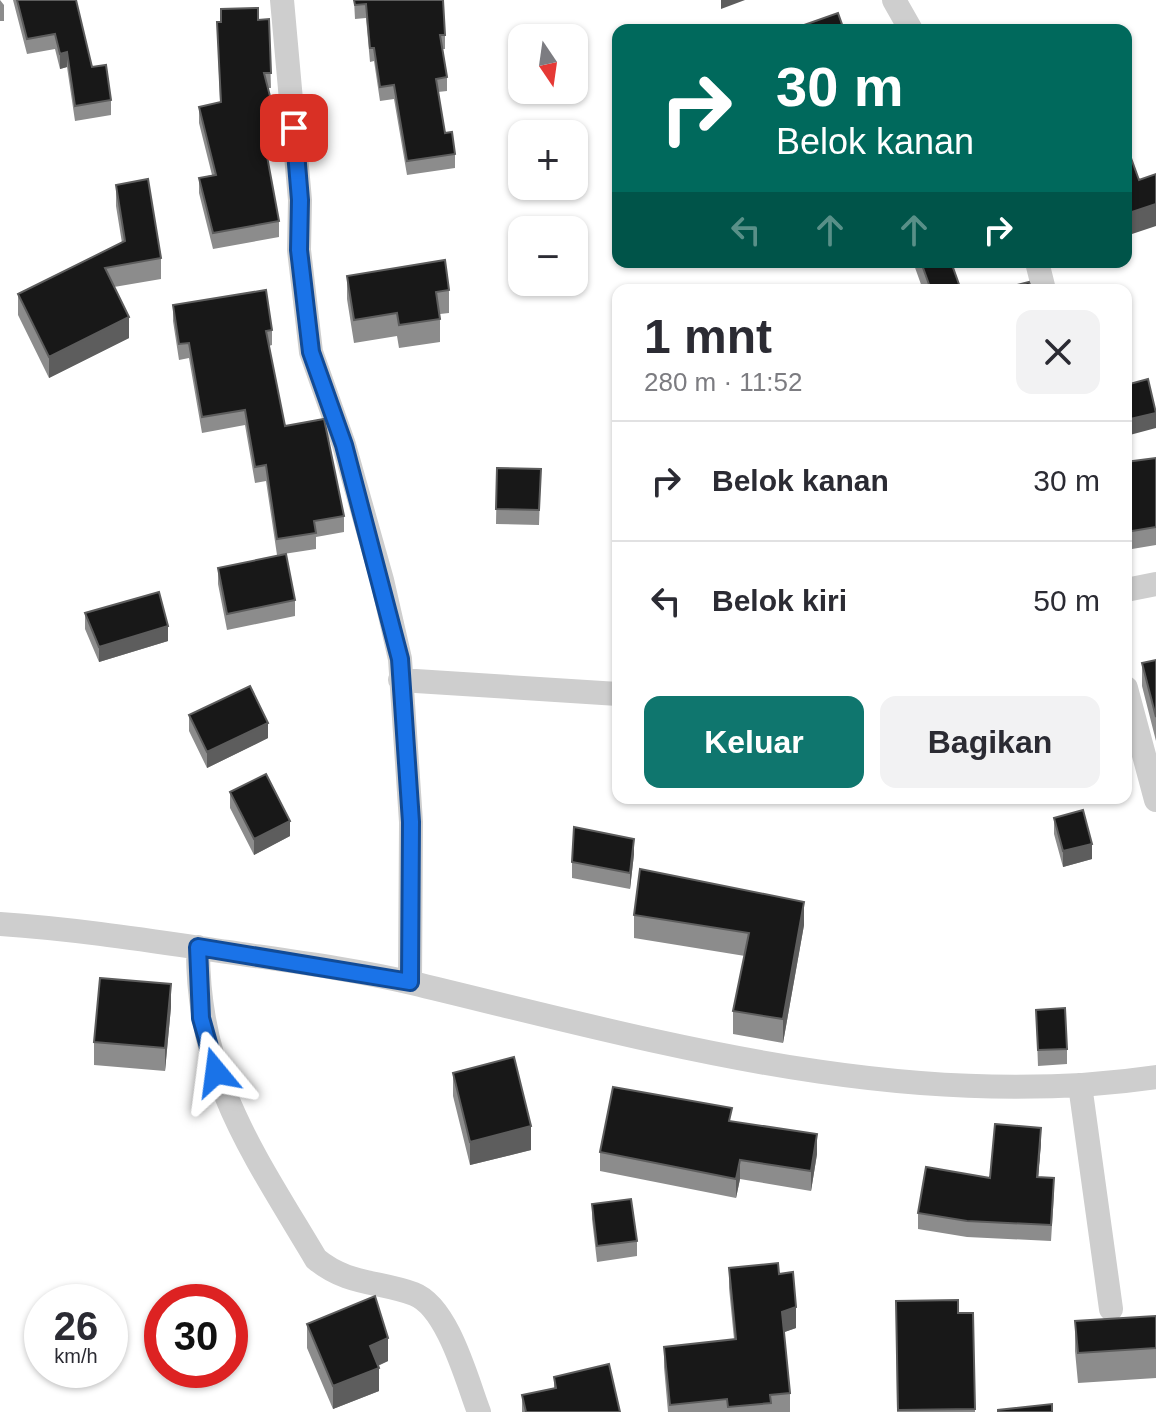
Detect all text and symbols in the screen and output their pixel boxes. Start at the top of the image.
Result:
north arrow [508,24,588,104]
map controls [508,24,588,296]
text: 30 m [776,55,904,118]
icon: right [644,56,748,160]
pin [260,94,328,162]
icon: arrive [272,106,316,150]
button: + [508,120,588,200]
text: Belok kanan [776,121,974,162]
icon: left [724,208,768,252]
icon: ahead [808,208,852,252]
icon: ahead [892,208,936,252]
icon: right [976,208,1020,252]
button: − [508,216,588,296]
text: 1 mnt [644,310,772,363]
button: close [1016,310,1100,394]
text: 280 m · 11:52 [644,367,803,397]
icon: right [644,459,688,503]
text: Belok kanan [712,464,889,497]
text: 30 m [1033,464,1100,497]
icon: left [644,579,688,623]
text: Belok kiri [712,584,847,617]
text: 50 m [1033,584,1100,617]
button: Keluar [644,696,864,788]
button: Bagikan [880,696,1100,788]
position arrow [174,1030,258,1114]
speed limit sign: 30 [144,1284,248,1388]
text: 26 [54,1304,98,1348]
text: km/h [54,1345,98,1367]

